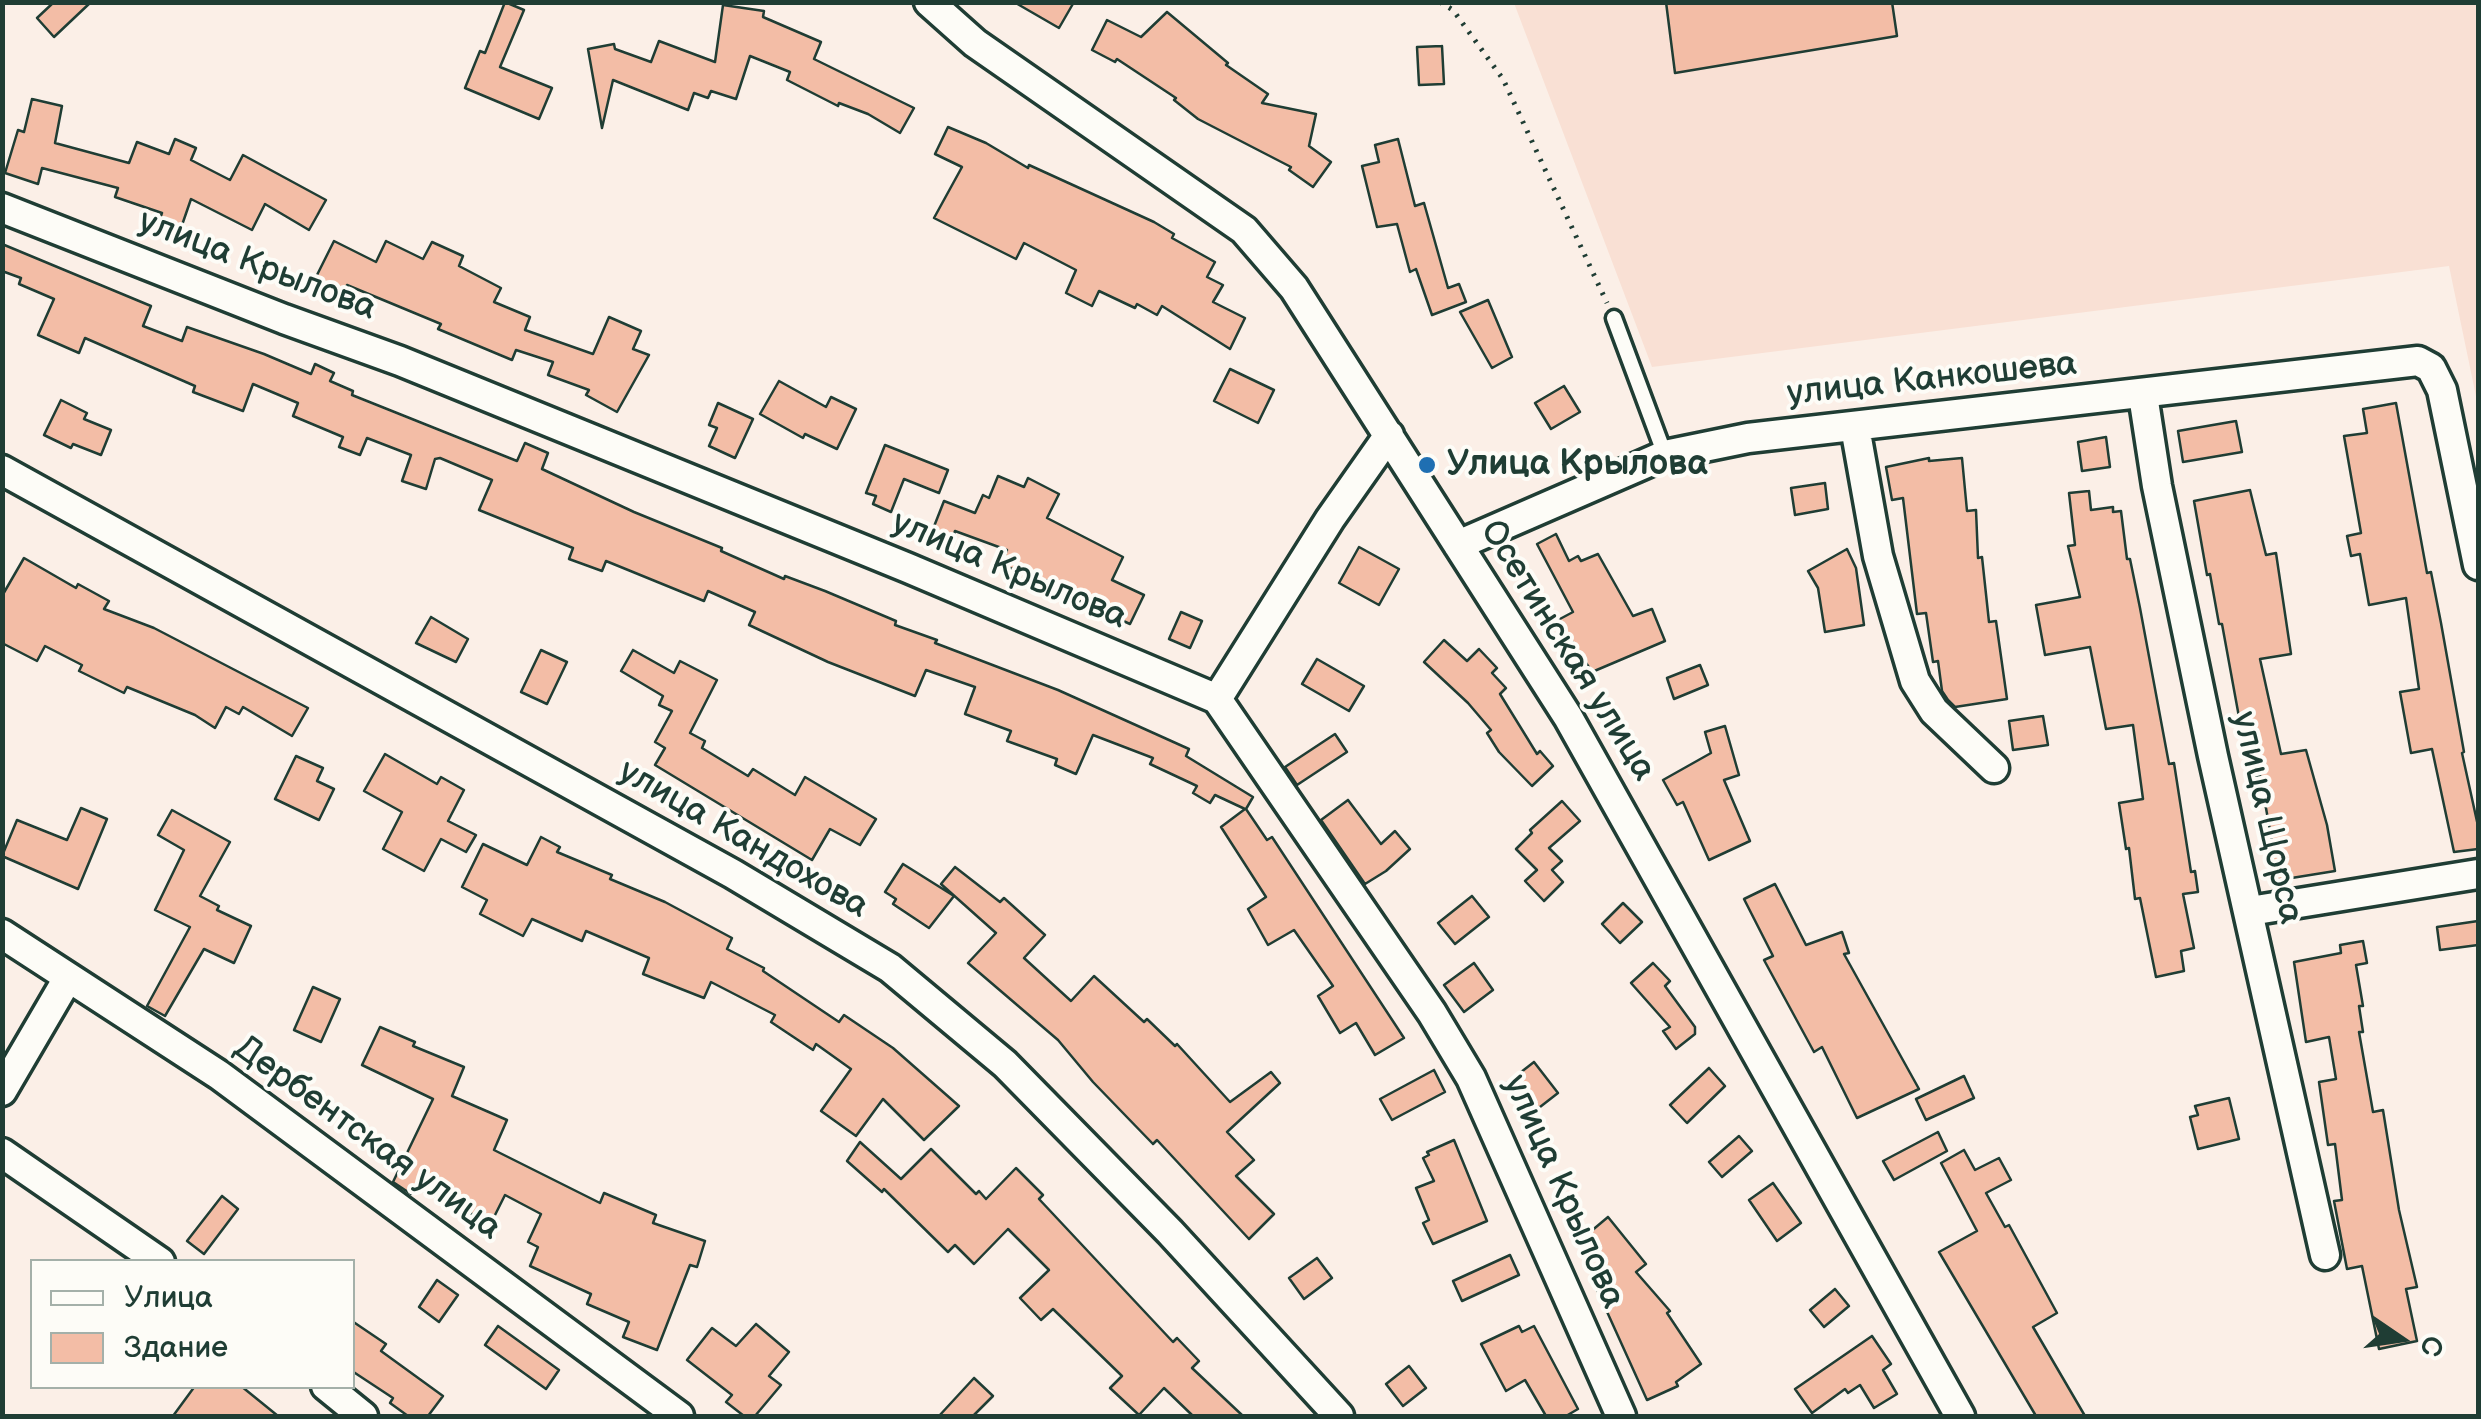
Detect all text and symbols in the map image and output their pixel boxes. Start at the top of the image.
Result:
street label: улица Крылова [132,201,382,331]
street label: улица Канкошева [1785,344,2079,416]
place label: Улица Крылова [1447,444,1707,486]
marker: Улица Крылова [1416,454,1438,476]
street label: улица Крылова [885,503,1133,639]
street label: Осетинская улица [1470,513,1664,789]
street label: улица Щорса [2221,708,2311,928]
street label: улица Кандохова [611,752,875,928]
street label: Дербентская улица [225,1028,509,1250]
street label: улица Крылова [1493,1069,1633,1315]
legend [30,1259,355,1389]
text: Улица [124,1280,213,1316]
north arrow [2351,1289,2451,1389]
text: Здание [124,1330,228,1366]
text: С [2412,1333,2449,1359]

